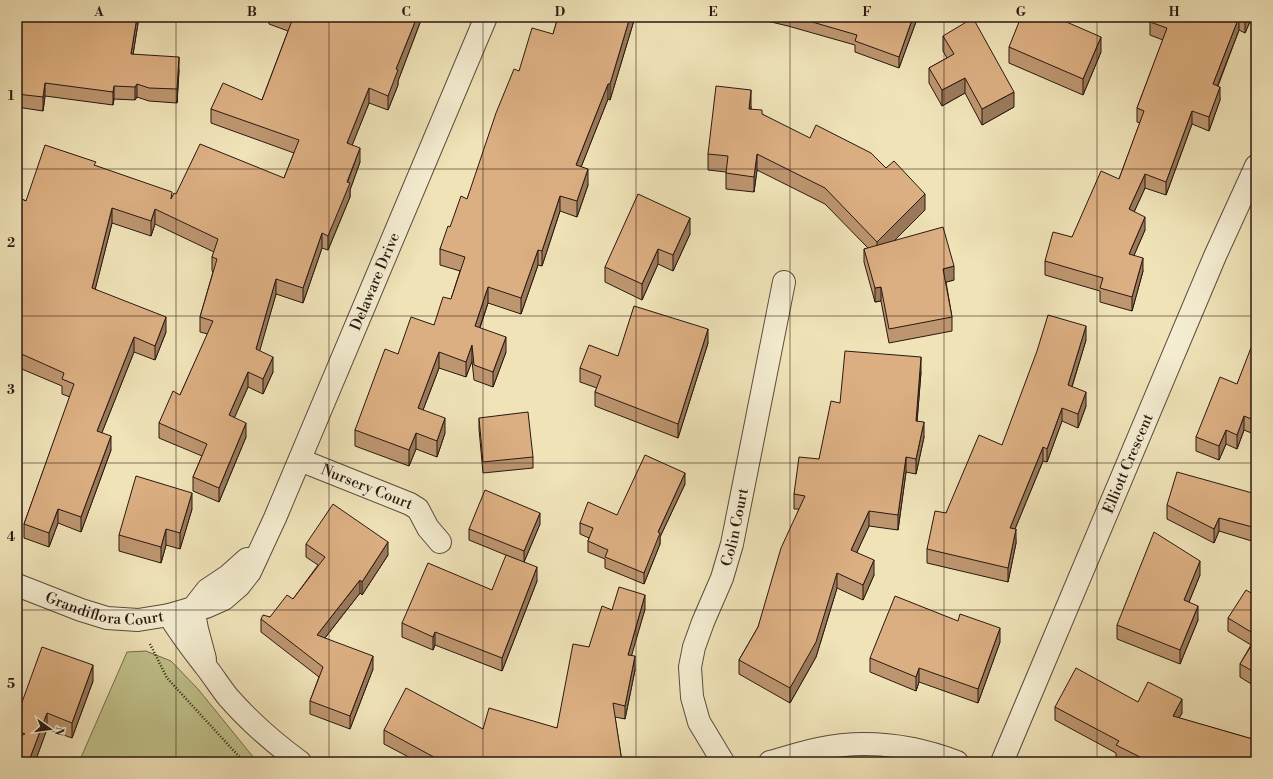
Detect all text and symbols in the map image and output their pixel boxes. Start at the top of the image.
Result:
text: A [93,4,104,20]
text: B [247,4,257,20]
text: C [401,4,411,20]
text: D [555,4,565,20]
text: E [708,4,718,20]
text: F [862,4,872,20]
text: G [1016,4,1027,20]
text: H [1169,4,1180,20]
text: 1 [8,88,15,104]
street label: Delaware Drive [346,230,404,333]
text: 2 [7,235,15,251]
text: 3 [7,382,15,398]
street label: Elliott Crescent [1099,410,1158,516]
street label: Nursery Court [318,460,416,514]
street label: Colin Court [717,486,753,569]
text: 4 [7,529,16,545]
street label: Grandiflora Court [42,588,166,630]
text: 5 [7,676,15,692]
north arrow [30,709,70,749]
text: N [51,725,67,737]

